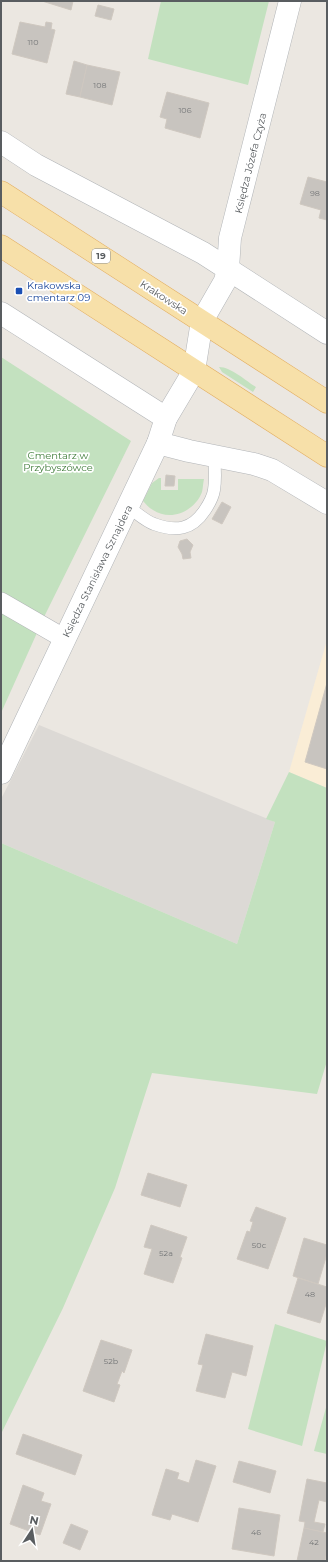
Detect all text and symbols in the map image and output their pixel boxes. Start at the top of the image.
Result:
house number: 110 [27,37,39,47]
house number: 108 [93,80,107,90]
house number: 106 [178,105,192,115]
street label: Księdza Józefa Czyża [232,111,269,215]
house number: 98 [310,188,320,198]
road number: 19 [92,249,110,263]
street label: Krakowska [138,277,190,318]
place label: Krakowska cmentarz 09 [27,279,90,304]
marker: Krakowska cmentarz 09 [14,286,24,296]
park label: Cmentarz w Przybyszówce [23,449,93,474]
street label: Księdza Stanisława Sznajdera [60,503,135,640]
house number: 50c [252,1240,267,1250]
house number: 52a [159,1248,173,1258]
house number: 48 [305,1289,315,1299]
house number: 52b [104,1356,119,1366]
north arrow [12,1510,52,1550]
text: N [28,1512,40,1528]
house number: 46 [251,1527,261,1537]
house number: 42 [309,1537,319,1547]

